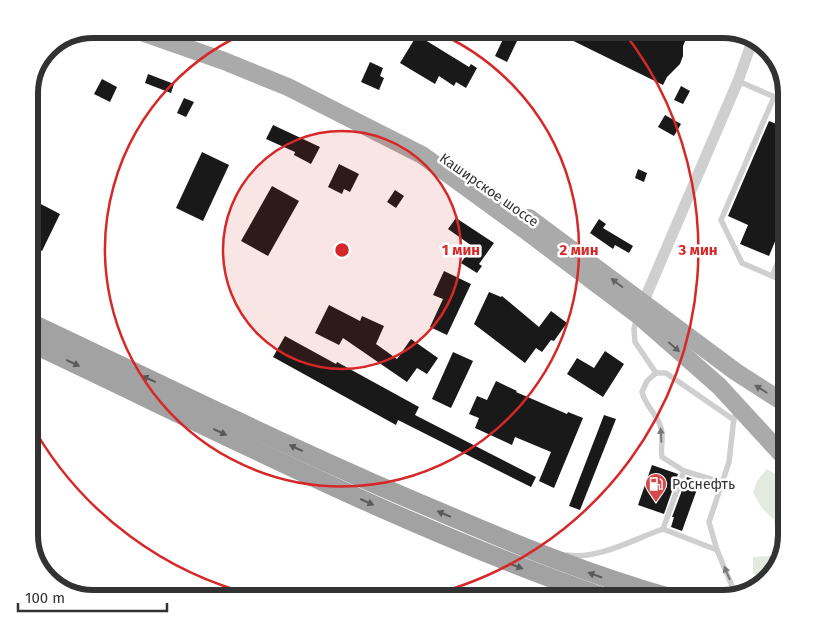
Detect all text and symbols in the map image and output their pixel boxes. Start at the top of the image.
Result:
street label: Каширское шоссе [436,150,542,230]
centre of rings [333,241,351,259]
text: 1 мин [442,241,480,259]
text: 2 мин [559,241,599,259]
text: 3 мин [677,241,718,259]
one-way arrow [610,278,624,288]
one-way arrow [668,341,680,353]
one-way arrow [66,359,80,367]
one-way arrow [142,374,156,382]
one-way arrow [754,384,767,393]
one-way arrow [657,427,665,443]
one-way arrow [213,429,227,437]
one-way arrow [289,444,303,452]
fuel station icon: Роснефть [644,472,668,503]
place label: Роснефть [672,476,735,493]
one-way arrow [360,498,374,506]
one-way arrow [437,510,451,518]
one-way arrow [509,562,523,570]
one-way arrow [722,566,730,581]
one-way arrow [587,571,602,579]
scale bar [18,580,166,612]
text: 100 m [25,589,65,607]

